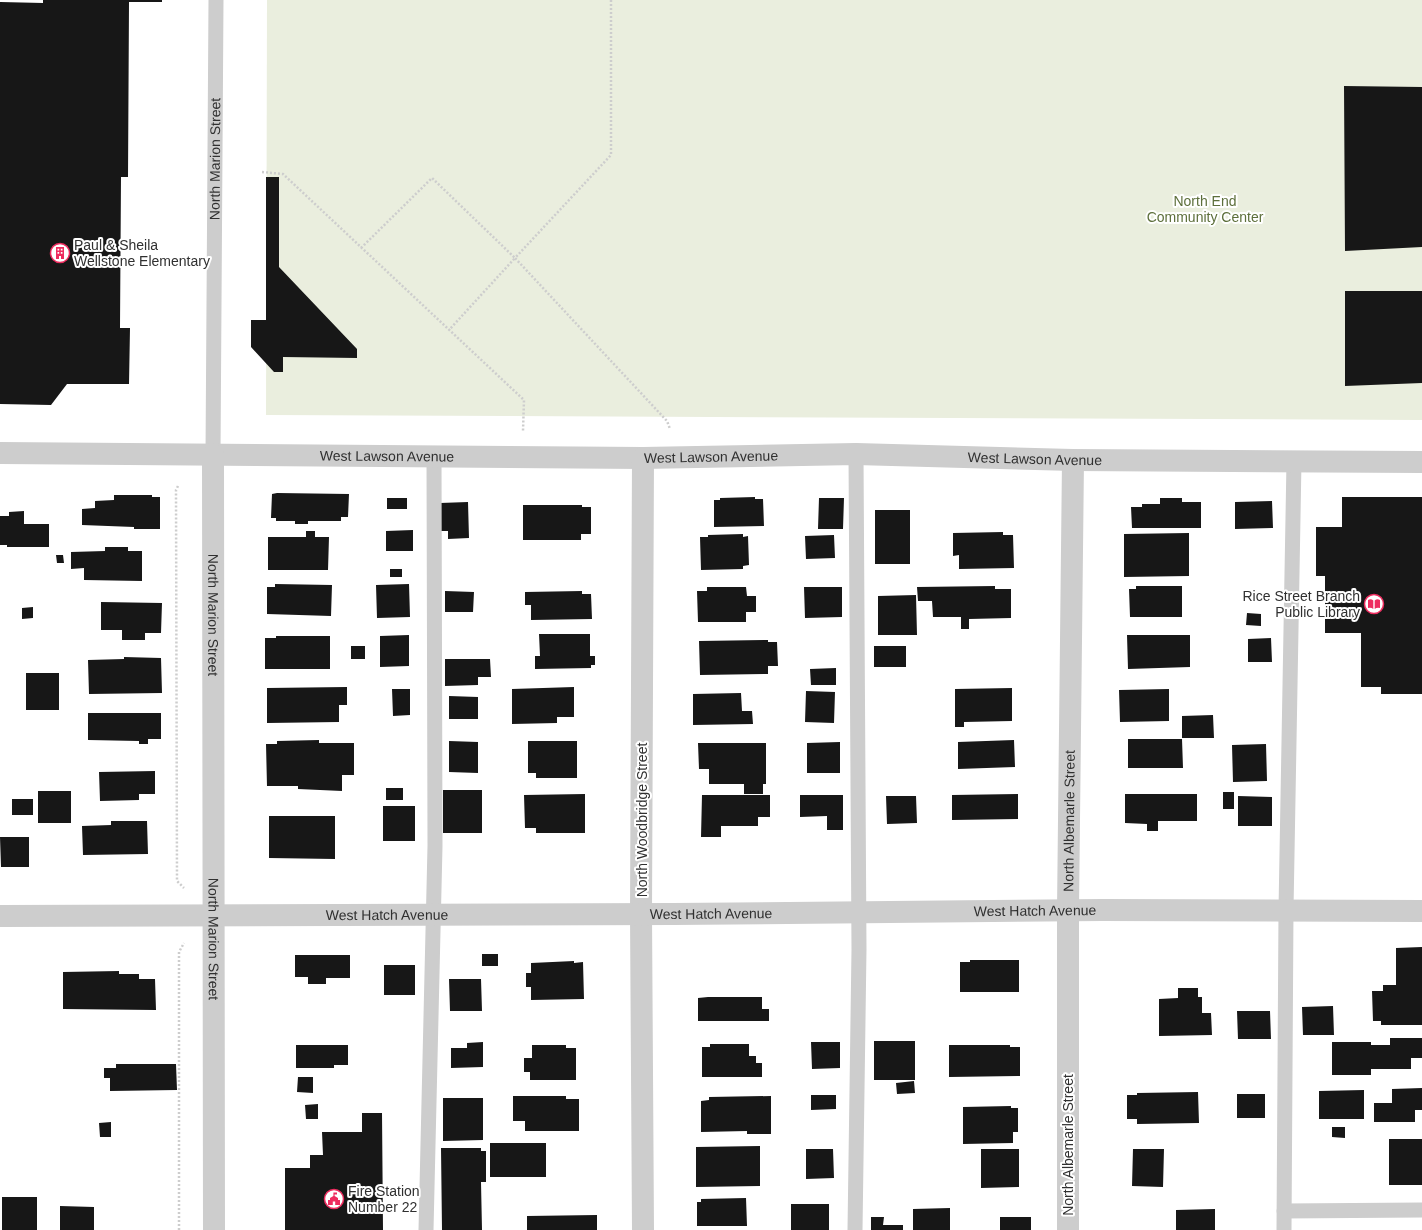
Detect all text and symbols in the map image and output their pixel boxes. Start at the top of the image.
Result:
street label: North Marion Street [207,98,223,220]
park label: North End Community Center [1147,193,1264,225]
place label: Paul & Sheila Wellstone Elementary [74,237,210,269]
building icon: Paul & Sheila Wellstone Elementary [49,242,71,264]
street label: West Lawson Avenue [320,447,454,465]
street label: West Lawson Avenue [644,447,778,466]
street label: West Lawson Avenue [968,449,1102,468]
street label: North Marion Street [205,554,221,676]
place label: Rice Street Branch Public Library [1243,588,1360,620]
library icon: Rice Street Branch Public Library [1363,593,1385,615]
street label: North Woodbridge Street [634,743,650,897]
street label: North Albemarle Street [1060,750,1078,892]
street label: North Marion Street [206,878,222,1000]
street label: West Hatch Avenue [974,902,1097,919]
street label: West Hatch Avenue [650,905,773,922]
street label: West Hatch Avenue [326,907,449,923]
street label: North Albemarle Street [1060,1074,1076,1216]
place label: Fire Station Number 22 [348,1183,420,1215]
public building icon: Fire Station Number 22 [323,1188,345,1210]

